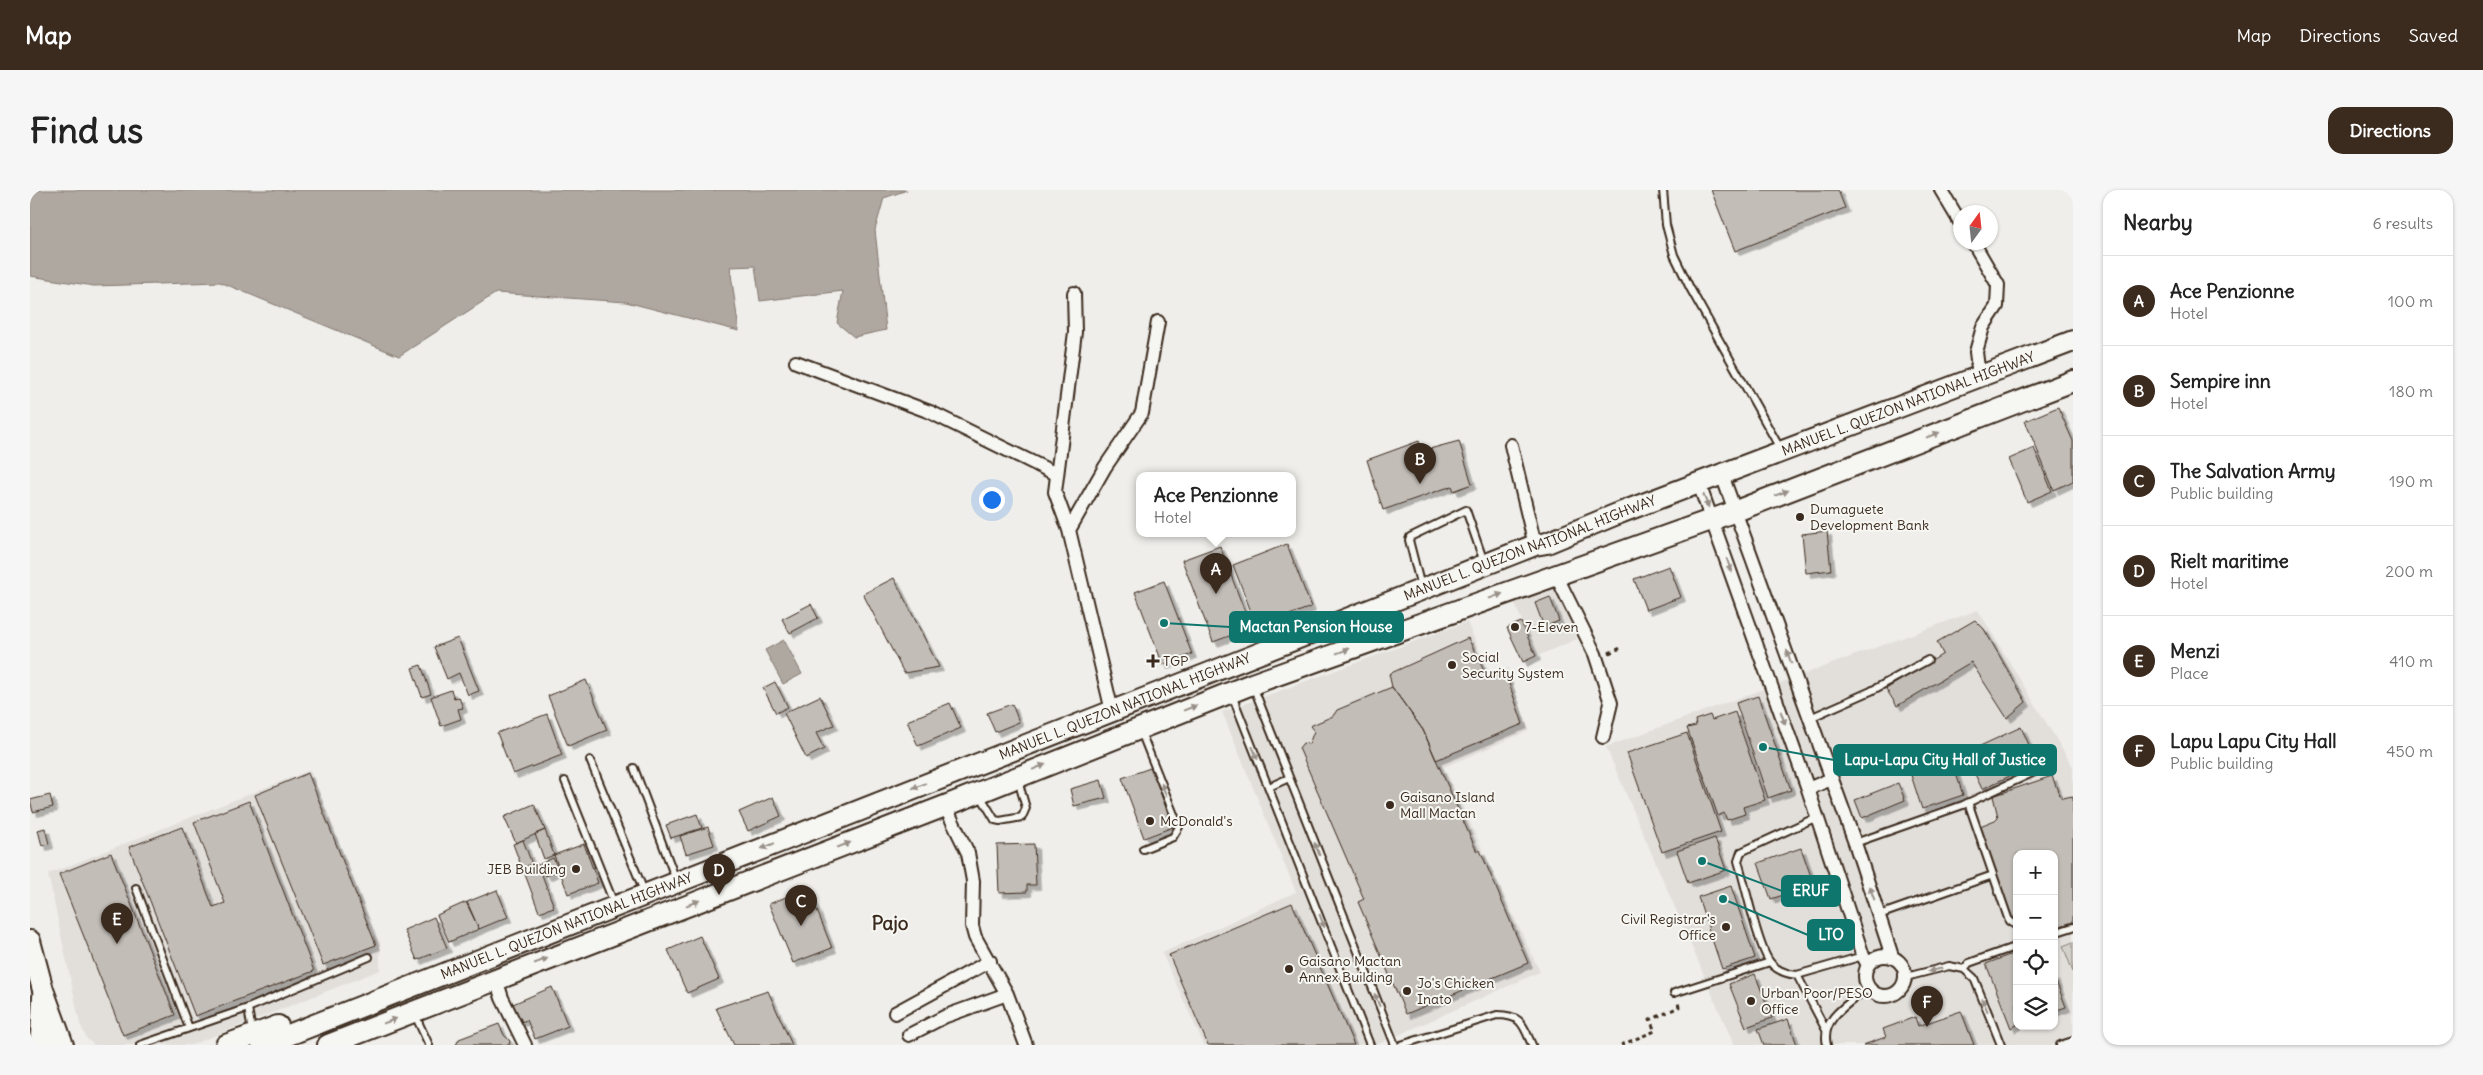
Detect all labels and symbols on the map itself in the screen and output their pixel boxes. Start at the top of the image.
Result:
north arrow [1953,205,1998,250]
street label: MANUEL L. QUEZON NATIONAL HIGHWAY [1779,347,2037,460]
one-way arrow [1926,431,1941,439]
pin: B [1404,443,1436,484]
your location [979,487,1005,513]
one-way arrow [1774,489,1789,496]
street label: MANUEL L. QUEZON NATIONAL HIGHWAY [1401,491,1659,605]
one-way arrow [1702,494,1710,509]
place label: Dumaguete Development Bank [1810,500,1929,534]
marker: Dumaguete Development Bank [1794,511,1806,523]
pin: A [1200,553,1232,594]
one-way arrow [1726,557,1733,572]
one-way arrow [1488,592,1503,599]
callout: Mactan Pension House [1230,612,1403,642]
text: Mactan Pension House [1239,617,1393,636]
place label: 7-Eleven [1525,618,1579,636]
marker: 7-Eleven [1509,621,1521,633]
one-way arrow [1335,647,1350,654]
place label: Social Security System [1462,648,1564,682]
street label: MANUEL L. QUEZON NATIONAL HIGHWAY [996,649,1254,764]
one-way arrow [1785,650,1792,665]
place label: TGP [1163,652,1188,670]
marker: TGP [1147,655,1159,667]
marker: Social Security System [1446,659,1458,671]
one-way arrow [1183,704,1198,711]
one-way arrow [1779,711,1787,726]
callout: Lapu-Lapu City Hall of Justice [1834,745,2056,775]
one-way arrow [1252,746,1260,760]
text: Lapu-Lapu City Hall of Justice [1844,750,2046,770]
one-way arrow [1032,763,1046,771]
one-way arrow [1160,782,1168,797]
one-way arrow [912,783,926,791]
place label: Gaisano Island Mall Mactan [1400,788,1495,822]
marker: Gaisano Island Mall Mactan [1384,799,1396,811]
place label: McDonald's [1160,812,1233,830]
marker: McDonald's [1144,815,1156,827]
one-way arrow [837,841,852,849]
one-way arrow [1313,841,1321,856]
one-way arrow [761,843,775,851]
pin: D [703,854,735,895]
place label: JEB Building [487,860,566,878]
marker: JEB Building [570,863,582,875]
street label: MANUEL L. QUEZON NATIONAL HIGHWAY [438,868,695,983]
callout: ERUF [1782,876,1840,906]
text: ERUF [1792,881,1830,900]
pin: C [785,885,817,926]
one-way arrow [1868,886,1875,901]
one-way arrow [685,899,700,906]
pin: E [101,903,133,944]
place label: Civil Registrar's Office [1621,910,1716,944]
district label: Pajo [872,911,909,935]
one-way arrow [1318,914,1326,928]
callout: LTO [1808,920,1854,950]
marker: Civil Registrar's Office [1720,921,1732,933]
text: LTO [1818,925,1844,944]
place label: Gaisano Mactan Annex Building [1299,952,1401,986]
one-way arrow [534,957,548,965]
marker: Gaisano Mactan Annex Building [1283,963,1295,975]
one-way arrow [1928,966,1943,974]
place label: Jo's Chicken Inato [1417,974,1494,1008]
place label: Urban Poor/PESO Office [1761,984,1873,1018]
marker: Jo's Chicken Inato [1401,985,1413,997]
pin: F [1911,986,1943,1027]
one-way arrow [1373,992,1381,1007]
marker: Urban Poor/PESO Office [1745,995,1757,1007]
one-way arrow [1981,998,1988,1013]
one-way arrow [383,1017,398,1025]

